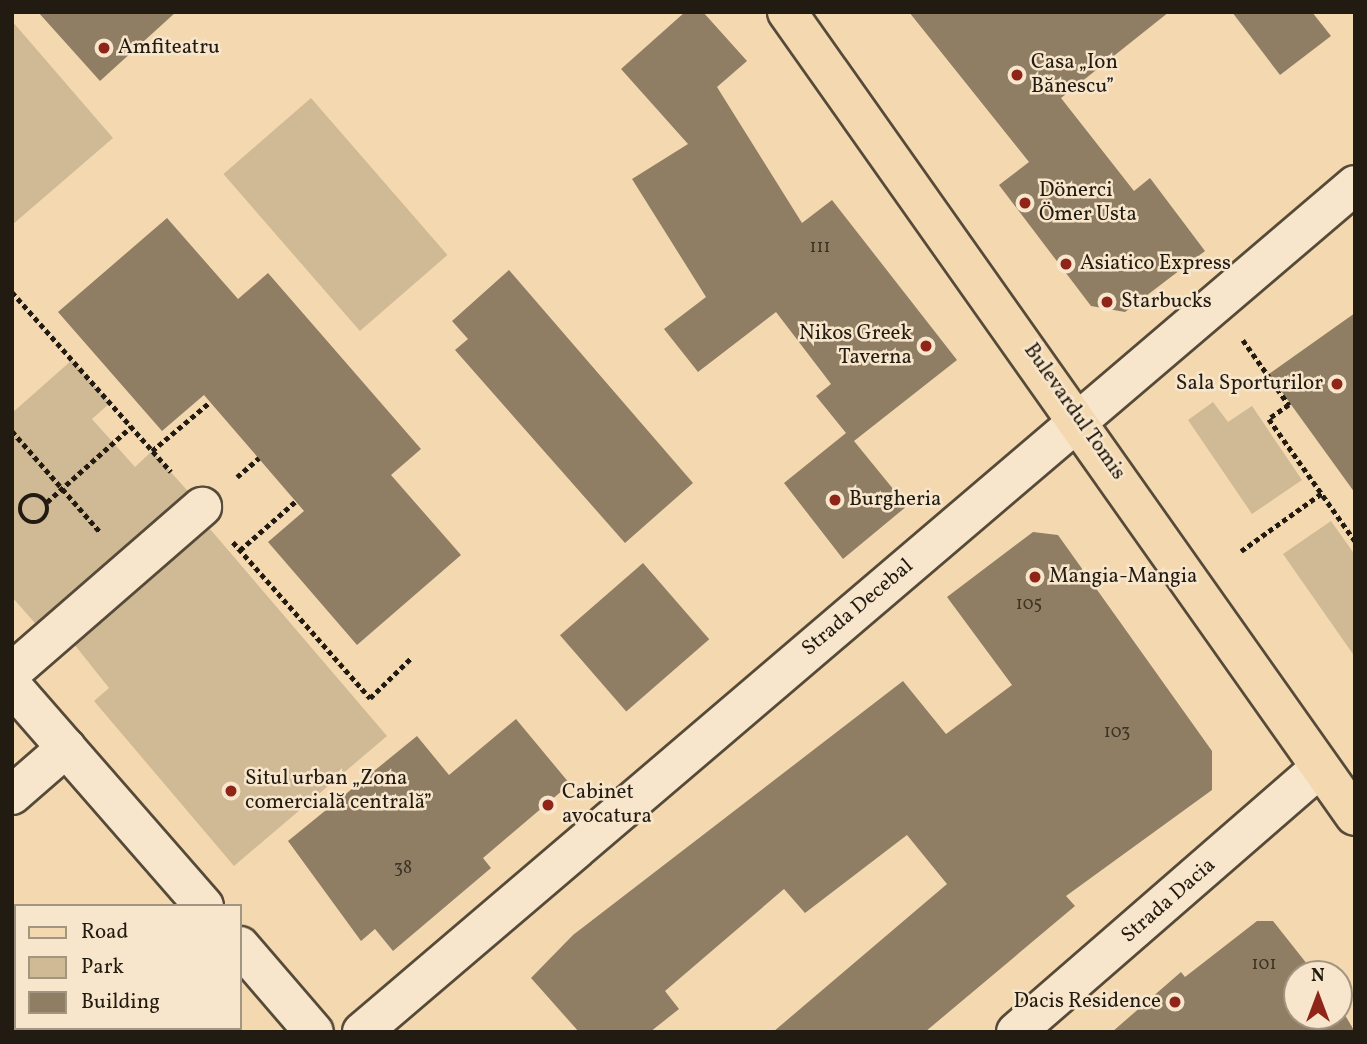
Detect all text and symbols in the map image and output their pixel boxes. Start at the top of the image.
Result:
place label: Amfiteatru [118,35,220,61]
marker: Amfiteatru [96,40,112,56]
place label: Casa „Ion Bănescu” [1031,50,1118,100]
marker: Casa „Ion Bănescu” [1009,67,1025,83]
place label: Dönerci Ömer Usta [1039,178,1137,228]
marker: Dönerci Ömer Usta [1017,195,1033,211]
house number: 111 [810,237,830,259]
place label: Asiatico Express [1080,251,1231,277]
marker: Asiatico Express [1058,256,1074,272]
place label: Starbucks [1121,289,1212,315]
marker: Starbucks [1099,294,1115,310]
place label: Nikos Greek Taverna [799,321,912,371]
marker: Nikos Greek Taverna [918,338,934,354]
street label: Bulevardul Tomis [1017,339,1131,485]
place label: Sala Sporturilor [1176,371,1323,397]
marker: Sala Sporturilor [1329,376,1345,392]
place label: Burgheria [849,487,942,513]
marker: Burgheria [827,492,843,508]
street label: Strada Decebal [797,554,919,662]
place label: Mangia-Mangia [1049,564,1197,590]
marker: Mangia-Mangia [1027,569,1043,585]
house number: 105 [1016,594,1042,616]
house number: 103 [1104,722,1130,744]
place label: Situl urban „Zona comercială centrală” [245,766,432,816]
place label: Cabinet avocatura [562,780,652,830]
marker: Situl urban „Zona comercială centrală” [223,783,239,799]
marker: Cabinet avocatura [540,797,556,813]
street label: Strada Dacia [1117,853,1221,949]
house number: 38 [394,858,412,880]
legend [14,904,242,1030]
text: Road [81,918,128,947]
text: Park [81,953,124,982]
house number: 101 [1252,954,1276,976]
north arrow [1283,960,1353,1030]
text: N [1311,963,1325,989]
text: Building [81,988,160,1017]
place label: Dacis Residence [1013,989,1161,1015]
marker: Dacis Residence [1167,994,1183,1010]

